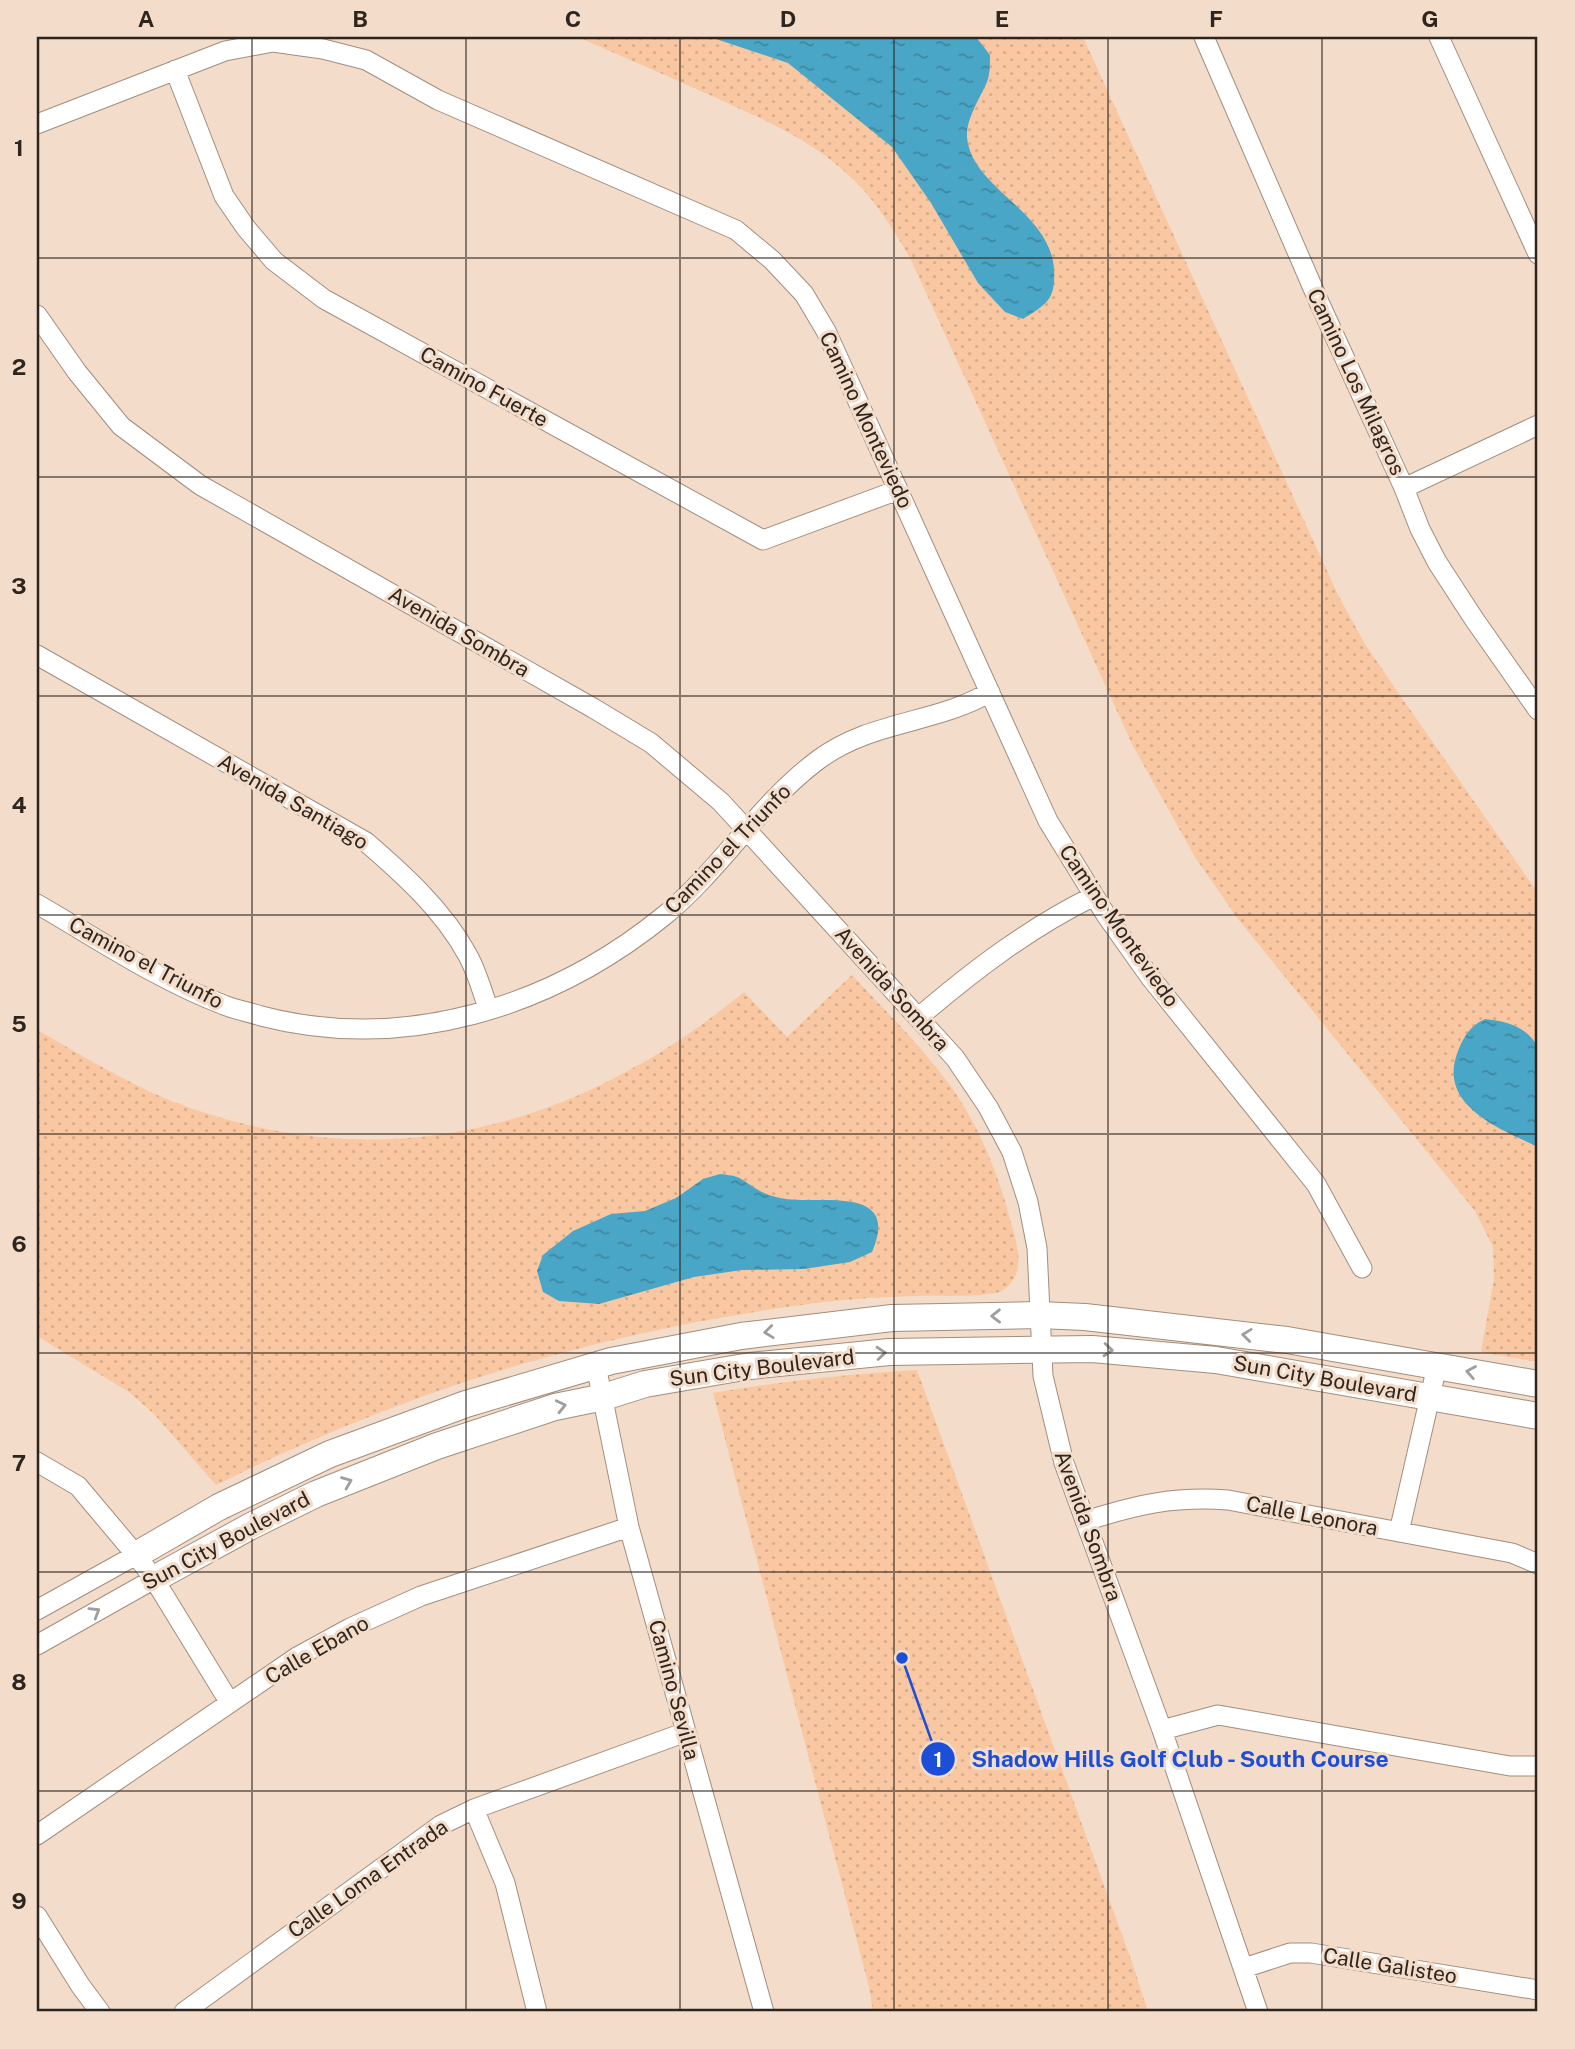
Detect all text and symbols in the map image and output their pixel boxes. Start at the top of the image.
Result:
text: A [138,5,155,32]
text: B [352,5,368,32]
text: C [565,5,581,32]
text: D [780,5,796,32]
text: E [995,5,1009,32]
text: F [1209,5,1223,32]
text: G [1421,5,1439,32]
text: 1 [14,134,24,161]
street label: Camino Los Milagros [1302,285,1411,479]
street label: Camino Monteviedo [815,327,918,512]
street label: Camino Fuerte [416,341,553,432]
text: 2 [12,353,26,380]
text: 3 [11,572,27,599]
street label: Avenida Sombra [384,581,534,682]
street label: Avenida Santiago [214,748,373,855]
street label: Camino el Triunfo [659,779,796,919]
text: 4 [11,791,27,818]
street label: Camino Monteviedo [1054,840,1185,1012]
street label: Camino el Triunfo [65,911,228,1014]
street label: Avenida Sombra [830,921,955,1056]
text: 5 [11,1010,27,1037]
text: 6 [11,1230,27,1257]
one-way arrow [990,1308,1000,1324]
one-way arrow [763,1325,775,1340]
one-way arrow [1241,1327,1253,1342]
one-way arrow [1103,1342,1114,1357]
street label: Sun City Boulevard [668,1344,856,1391]
one-way arrow [876,1346,887,1361]
street label: Sun City Boulevard [1231,1350,1419,1407]
one-way arrow [1465,1365,1477,1380]
one-way arrow [555,1400,567,1414]
street label: Avenida Sombra [1050,1447,1127,1605]
text: 7 [12,1449,26,1476]
one-way arrow [340,1477,352,1491]
street label: Sun City Boulevard [138,1486,314,1595]
street label: Calle Leonora [1244,1490,1380,1541]
one-way arrow [88,1607,101,1620]
street label: Calle Ebano [261,1610,373,1689]
street label: Camino Sevilla [644,1617,705,1763]
text: 8 [11,1668,27,1695]
callout: Shadow Hills Golf Club - South Course [920,1737,1404,1781]
text: Shadow Hills Golf Club - South Course [971,1745,1389,1772]
text: 1 [934,1747,943,1772]
street label: Calle Loma Entrada [283,1814,452,1943]
text: 9 [11,1887,27,1914]
street label: Calle Galisteo [1321,1943,1459,1988]

